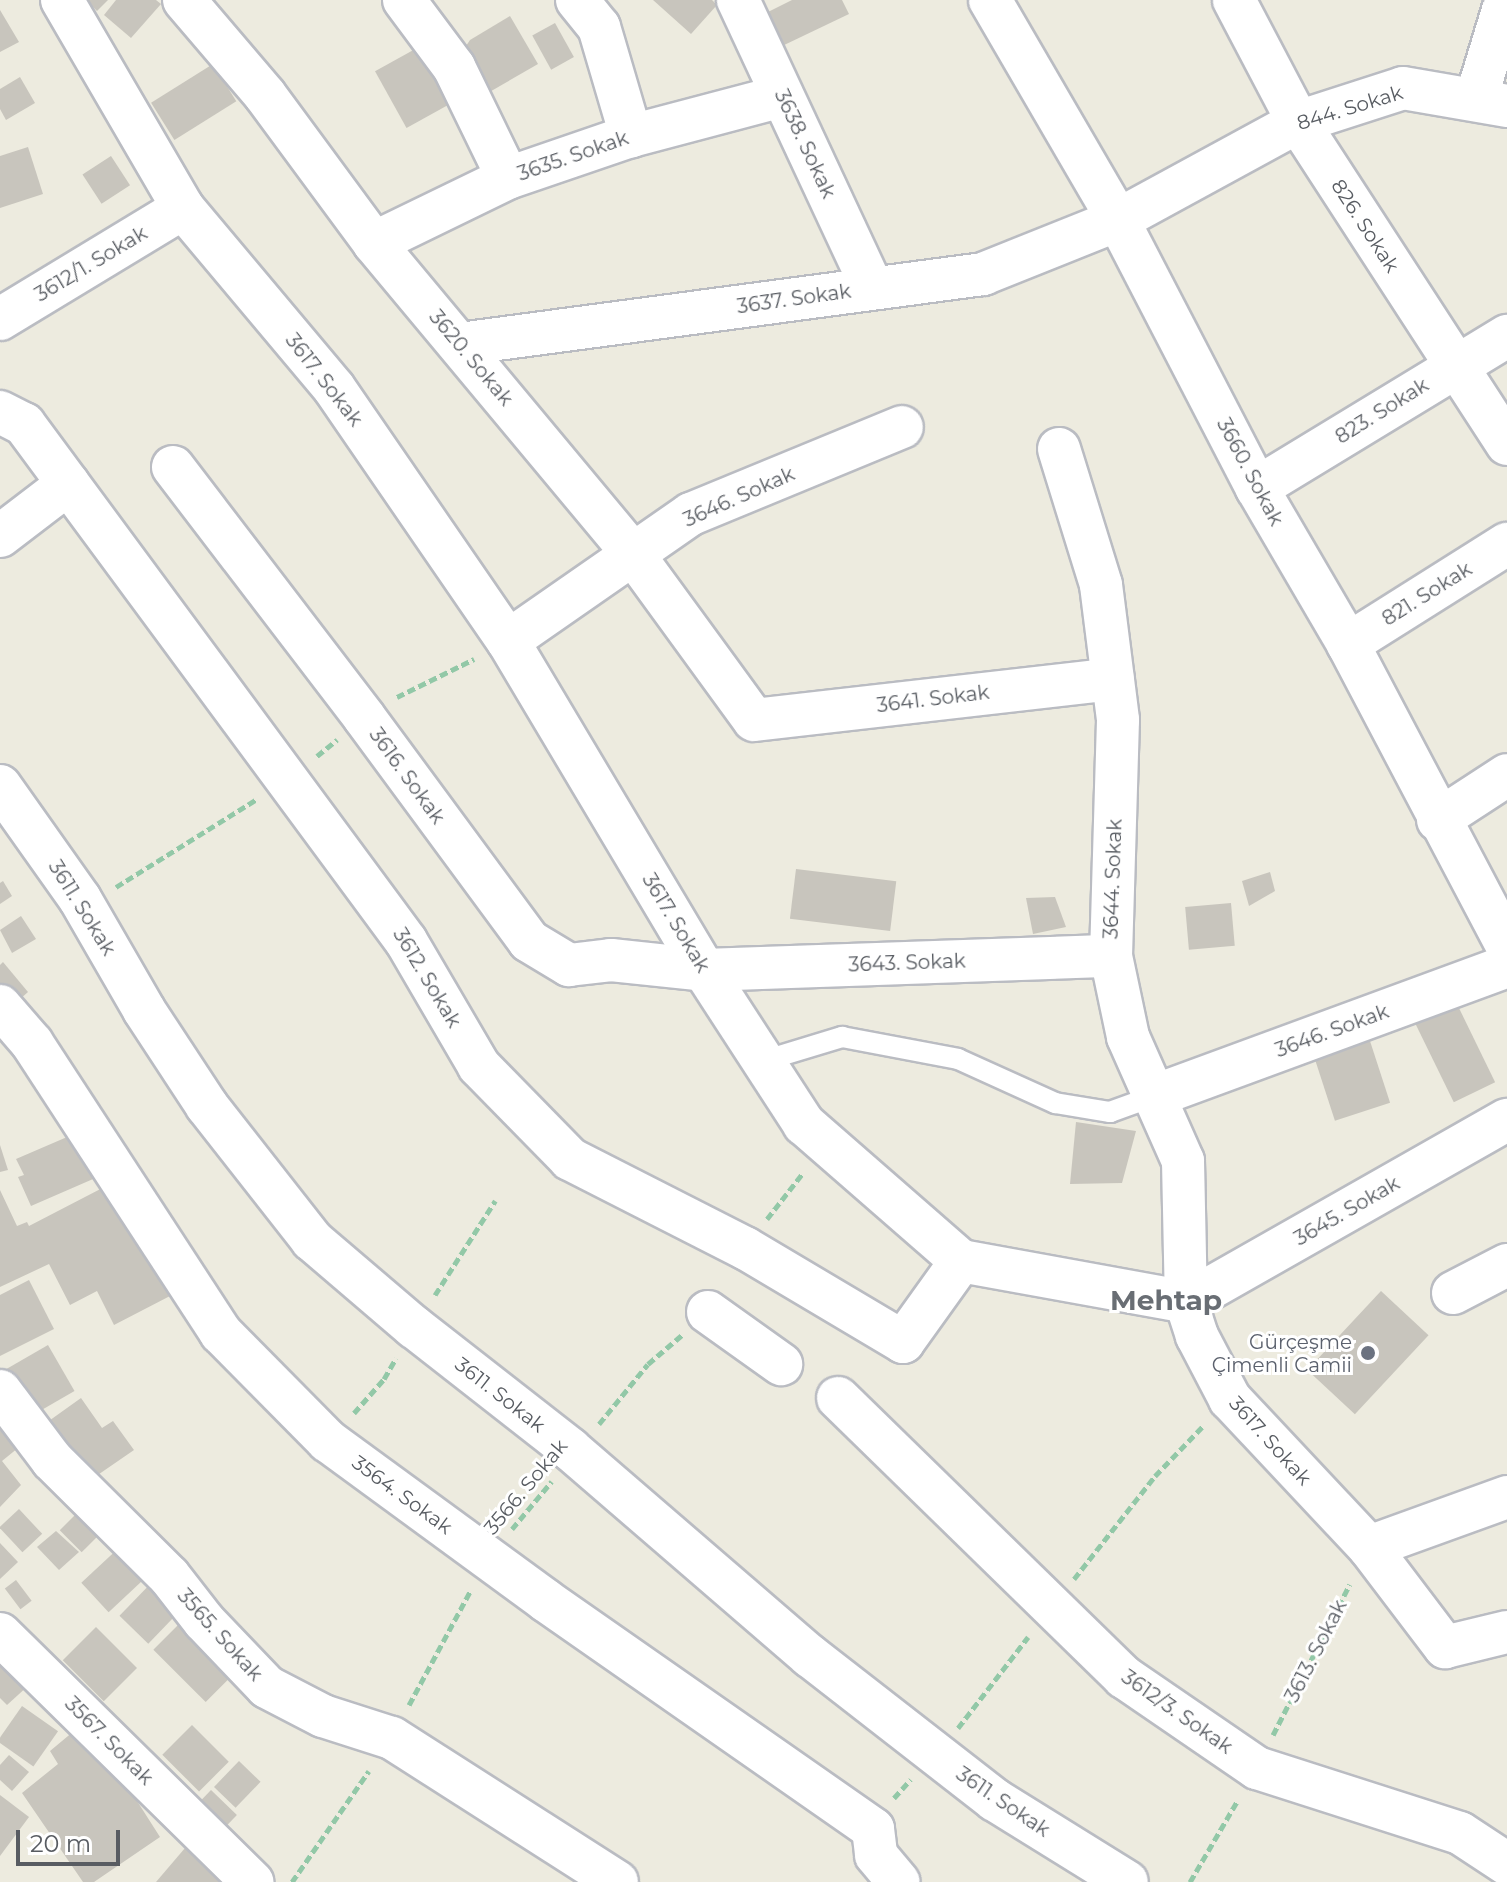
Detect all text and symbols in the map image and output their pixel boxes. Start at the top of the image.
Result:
street label: 844. Sokak [1294,81,1406,135]
street label: 3638. Sokak [769,86,841,202]
street label: 3635. Sokak [514,126,632,186]
street label: 826. Sokak [1326,175,1404,277]
street label: 3612/1. Sokak [31,221,151,307]
street label: 3637. Sokak [735,279,853,319]
street label: 3620. Sokak [424,305,518,411]
street label: 3617. Sokak [280,329,368,431]
street label: 823. Sokak [1331,373,1433,449]
street label: 3660. Sokak [1212,414,1288,530]
street label: 3646. Sokak [680,462,798,532]
street label: 821. Sokak [1378,557,1476,631]
street label: 3641. Sokak [875,680,991,718]
street label: 3616. Sokak [364,723,450,829]
street label: 3644. Sokak [1099,819,1127,939]
street label: 3611. Sokak [43,856,121,960]
street label: 3617. Sokak [637,869,715,977]
street label: 3612. Sokak [388,924,466,1032]
street label: 3643. Sokak [848,949,966,977]
street label: 3646. Sokak [1272,999,1392,1063]
street label: 3645. Sokak [1290,1171,1404,1251]
district label: Mehtap [1110,1283,1222,1317]
place label: Gürçeşme Çimenli Camii [1212,1330,1352,1377]
marker: Gürçeşme Çimenli Camii [1359,1344,1377,1362]
street label: 3611. Sokak [450,1352,550,1438]
street label: 3617. Sokak [1224,1392,1316,1490]
street label: 3566. Sokak [479,1435,573,1539]
street label: 3564. Sokak [347,1451,457,1539]
street label: 3565. Sokak [172,1584,268,1686]
street label: 3613. Sokak [1280,1596,1352,1706]
street label: 3612/3. Sokak [1117,1665,1237,1759]
street label: 3567. Sokak [60,1692,158,1790]
street label: 3611. Sokak [952,1762,1054,1842]
scale bar [20,1814,124,1864]
text: 20 m [30,1829,91,1858]

